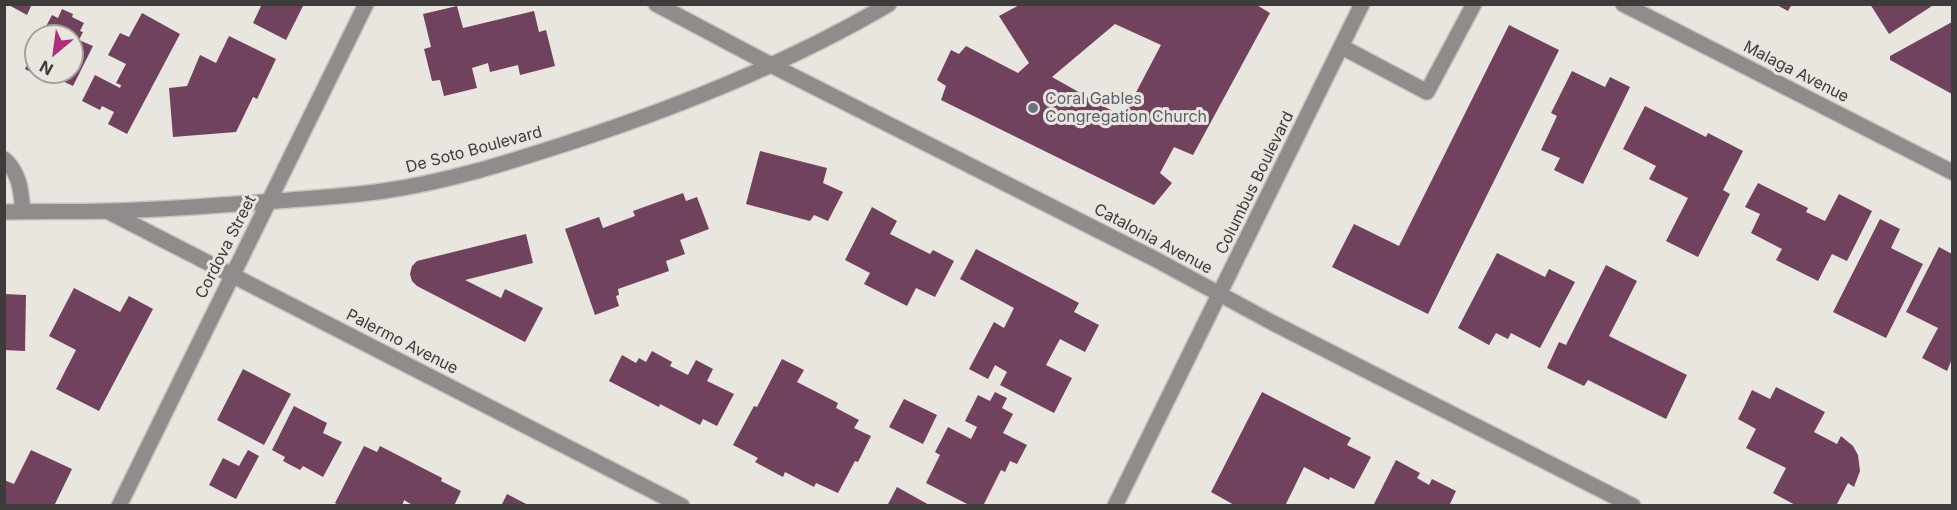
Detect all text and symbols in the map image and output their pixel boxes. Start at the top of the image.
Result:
north arrow [24,24,84,84]
street label: Malaga Avenue [1740,37,1852,107]
text: N [36,56,56,80]
place label: Coral Gables Congregation Church [1045,89,1207,127]
marker: Coral Gables Congregation Church [1026,101,1040,115]
street label: Columbus Boulevard [1212,108,1298,258]
street label: De Soto Boulevard [404,123,544,177]
street label: Cordova Street [192,192,260,302]
street label: Catalonia Avenue [1090,200,1216,278]
street label: Palermo Avenue [343,306,461,378]

